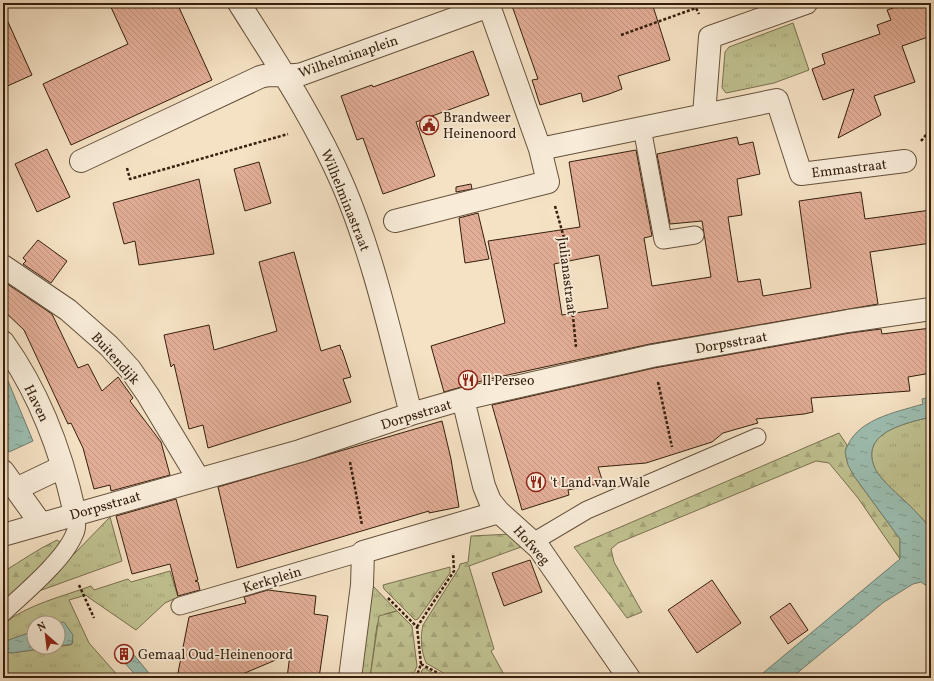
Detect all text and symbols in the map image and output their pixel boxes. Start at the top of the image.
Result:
street label: Wilhelminaplein [296,31,401,83]
place label: Brandweer Heinenoord [443,109,517,144]
public building icon: Brandweer Heinenoord [418,114,440,136]
street label: Wilhelminastraat [315,147,374,255]
street label: Emmastraat [811,155,888,184]
street label: Julianastraat [552,236,581,316]
street label: Dorpsstraat [694,328,769,359]
street label: Buitendijk [86,329,144,389]
restaurant icon: Il Perseo [457,369,479,391]
place label: Il Perseo [482,372,534,391]
street label: Haven [18,382,53,426]
street label: Dorpsstraat [379,396,454,435]
restaurant icon: 't Land van Wale [525,471,547,493]
place label: 't Land van Wale [550,474,650,493]
street label: Dorpsstraat [68,487,143,526]
street label: Hofweg [508,522,554,570]
street label: Kerkplein [241,563,304,598]
north arrow [26,615,66,655]
text: N [35,619,49,636]
building icon: Gemaal Oud-Heinenoord [113,643,135,665]
place label: Gemaal Oud-Heinenoord [138,646,293,665]

